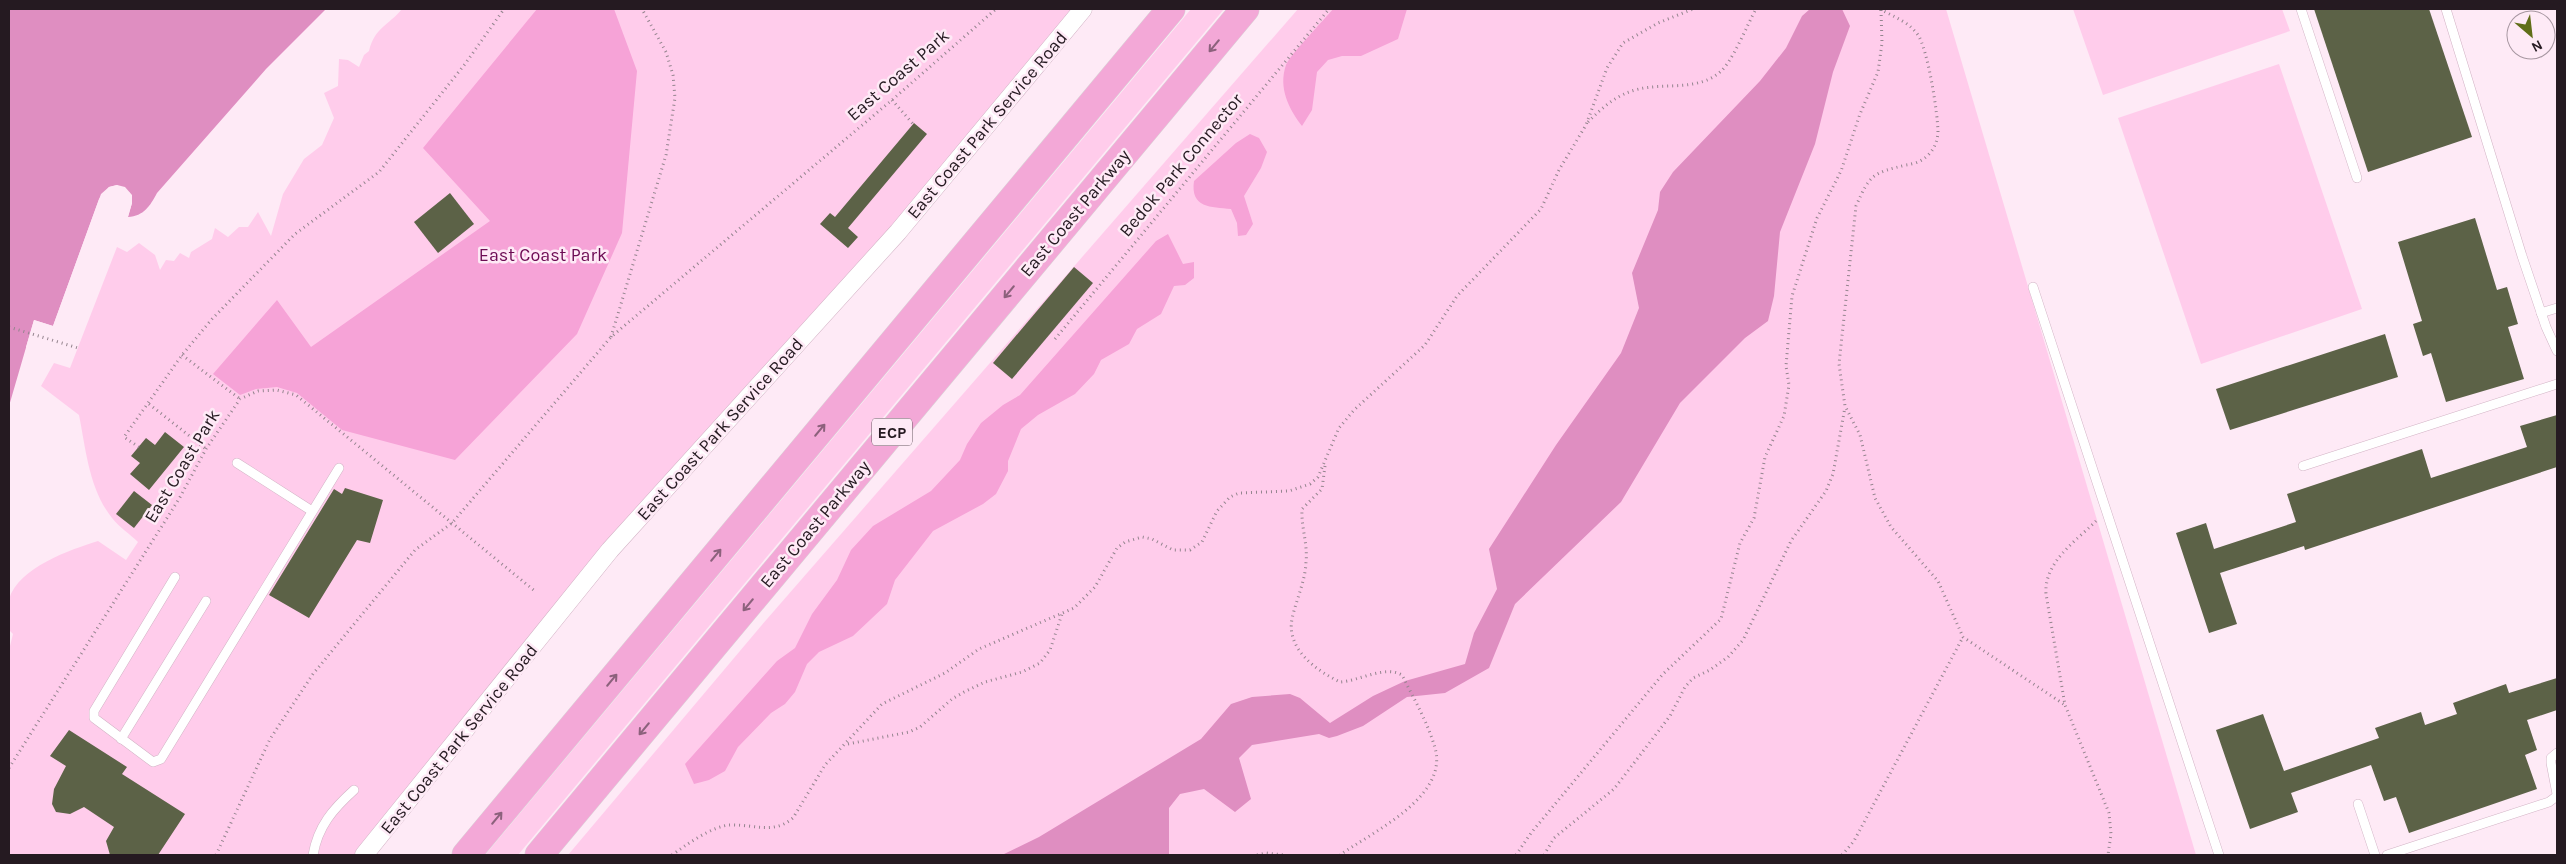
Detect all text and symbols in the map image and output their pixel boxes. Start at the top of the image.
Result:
north arrow [2506,10,2556,60]
street label: East Coast Park [842,25,954,125]
street label: East Coast Park Service Road [902,27,1072,223]
text: N [2528,36,2545,56]
one-way arrow [1209,39,1220,52]
street label: Bedok Park Connector [1115,88,1248,241]
street label: East Coast Parkway [1015,144,1135,281]
park label: East Coast Park [479,244,607,266]
one-way arrow [1004,285,1015,298]
street label: East Coast Park Service Road [632,333,808,525]
street label: East Coast Park [140,405,224,527]
road number: ECP [872,418,912,446]
one-way arrow [815,424,826,437]
street label: East Coast Parkway [755,455,875,592]
one-way arrow [711,548,722,561]
one-way arrow [742,598,753,611]
street label: East Coast Park Service Road [376,640,542,838]
one-way arrow [607,673,618,686]
one-way arrow [638,723,649,736]
one-way arrow [491,812,502,825]

